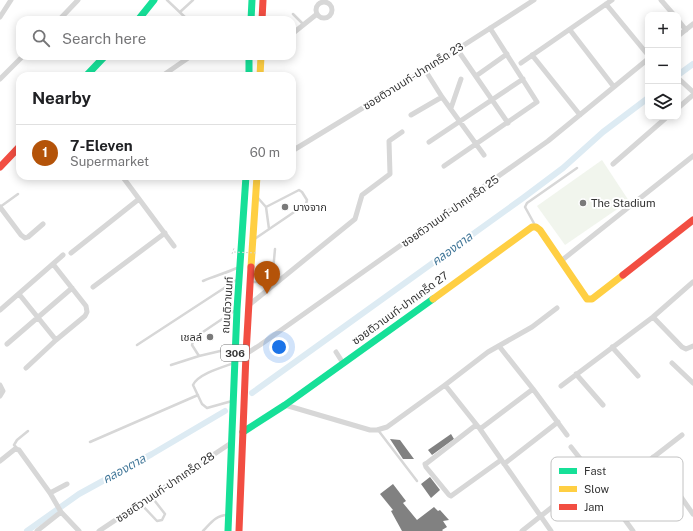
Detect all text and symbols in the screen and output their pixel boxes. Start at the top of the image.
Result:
map controls [645,12,681,120]
button: + [645,12,681,48]
search box [16,16,296,60]
icon: search [30,27,52,49]
text: Search here [62,30,146,47]
street label: ซอยติวานนท์-ปากเกร็ด 23 [361,40,465,112]
button: − [645,48,681,84]
button: layers [645,84,681,120]
text: Nearby [32,88,91,108]
text: 7-Eleven [70,137,133,154]
text: 1 [42,145,48,160]
text: 60 m [250,145,280,160]
text: Supermarket [70,154,149,169]
street label: ซอยติวานนท์-ปากเกร็ด 25 [399,173,501,249]
place label: The Stadium [591,197,656,209]
marker: The Stadium [578,198,588,208]
place label: บางจาก [293,201,327,213]
marker: บางจาก [280,202,290,212]
water label: คลองตาล [429,229,476,268]
pin: 1 [254,261,280,294]
street label: ซอยติวานนท์-ปากเกร็ด 27 [350,269,451,347]
street label: ถนนติวานนท์ [219,276,235,334]
place label: เชลล์ [180,331,202,343]
marker: เชลล์ [205,332,215,342]
your location [269,337,289,357]
road number: 306 [221,345,249,361]
street label: ซอยติวานนท์-ปากเกร็ด 28 [113,450,217,524]
water label: คลองตาล [100,451,149,486]
legend [551,457,683,521]
text: Fast [584,465,606,477]
text: Slow [584,483,610,495]
text: Jam [584,501,604,513]

